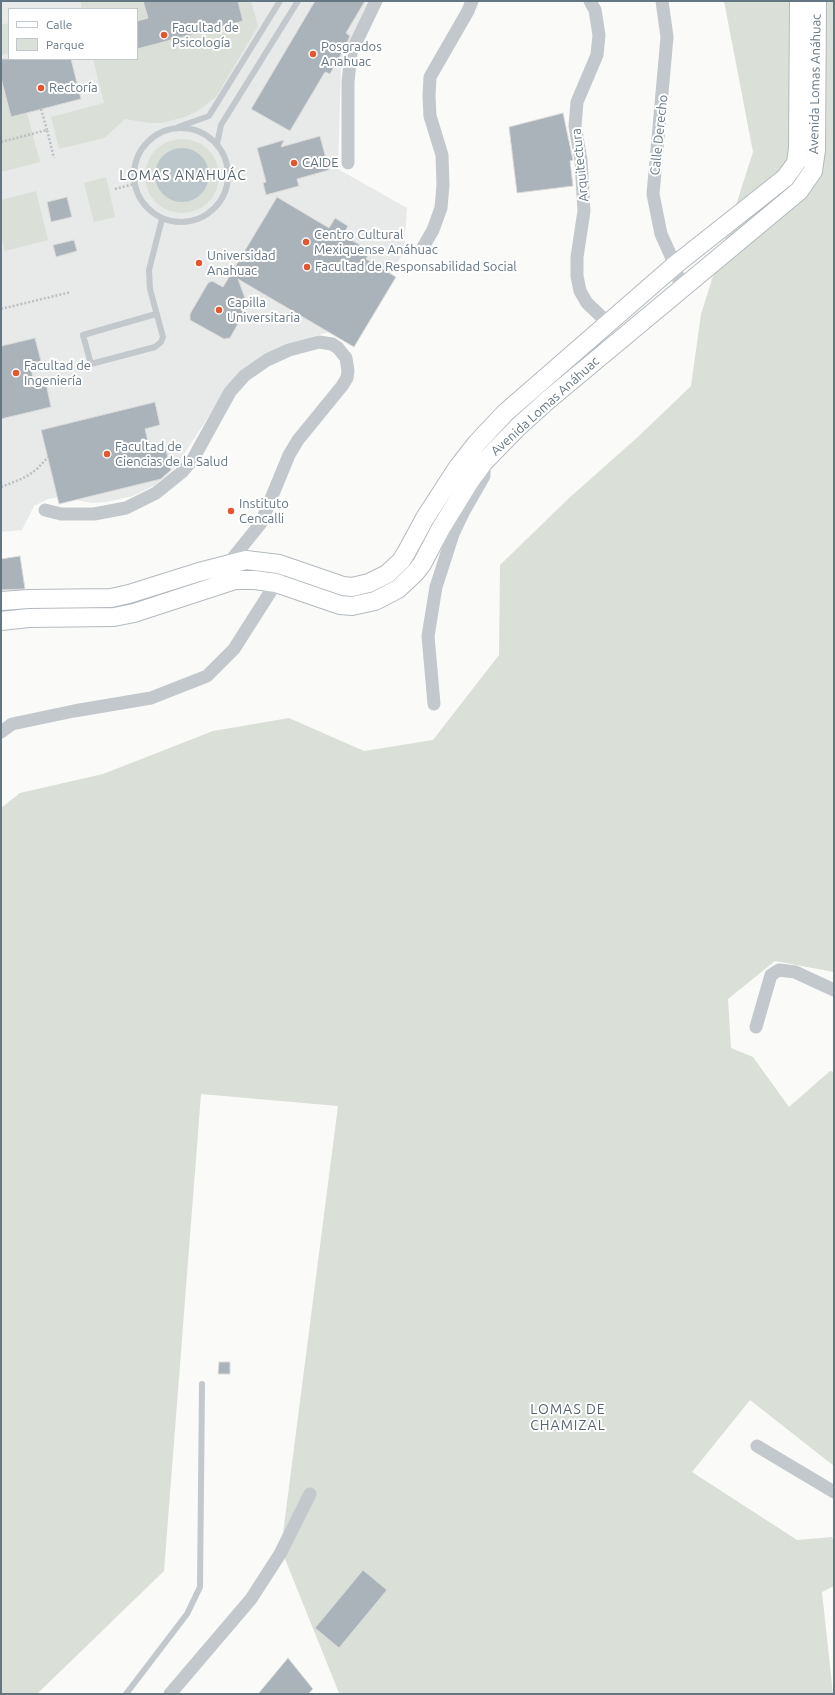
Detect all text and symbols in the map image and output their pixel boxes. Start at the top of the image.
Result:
legend [8,8,138,60]
street label: Avenida Lomas Anáhuac [806,14,824,154]
text: Calle [46,18,72,31]
place label: Facultad de Psicología [172,20,239,51]
marker: Facultad de Psicología [159,30,169,40]
text: Parque [46,38,84,51]
place label: Posgrados Anahuac [321,39,382,70]
marker: Posgrados Anahuac [308,49,318,59]
place label: Rectoría [49,80,98,96]
marker: Rectoría [36,83,46,93]
street label: Calle Derecho [647,94,671,176]
street label: Arquitectura [568,127,592,203]
place label: CAIDE [302,155,339,171]
marker: CAIDE [289,158,299,168]
district label: LOMAS ANAHUÁC [119,167,247,183]
place label: Centro Cultural Mexiquense Anáhuac [314,227,438,258]
marker: Centro Cultural Mexiquense Anáhuac [301,237,311,247]
place label: Universidad Anahuac [207,248,276,279]
marker: Universidad Anahuac [194,258,204,268]
place label: Facultad de Responsabilidad Social [315,259,517,275]
marker: Facultad de Responsabilidad Social [302,262,312,272]
place label: Capilla Universitaria [227,295,300,326]
marker: Capilla Universitaria [214,305,224,315]
street label: Avenida Lomas Anáhuac [488,353,602,459]
place label: Facultad de Ingeniería [24,358,91,389]
marker: Facultad de Ingeniería [11,368,21,378]
place label: Facultad de Ciencias de la Salud [115,439,228,470]
marker: Facultad de Ciencias de la Salud [102,449,112,459]
place label: Instituto Cencalli [239,496,289,527]
marker: Instituto Cencalli [226,506,236,516]
district label: LOMAS DE CHAMIZAL [530,1401,606,1434]

